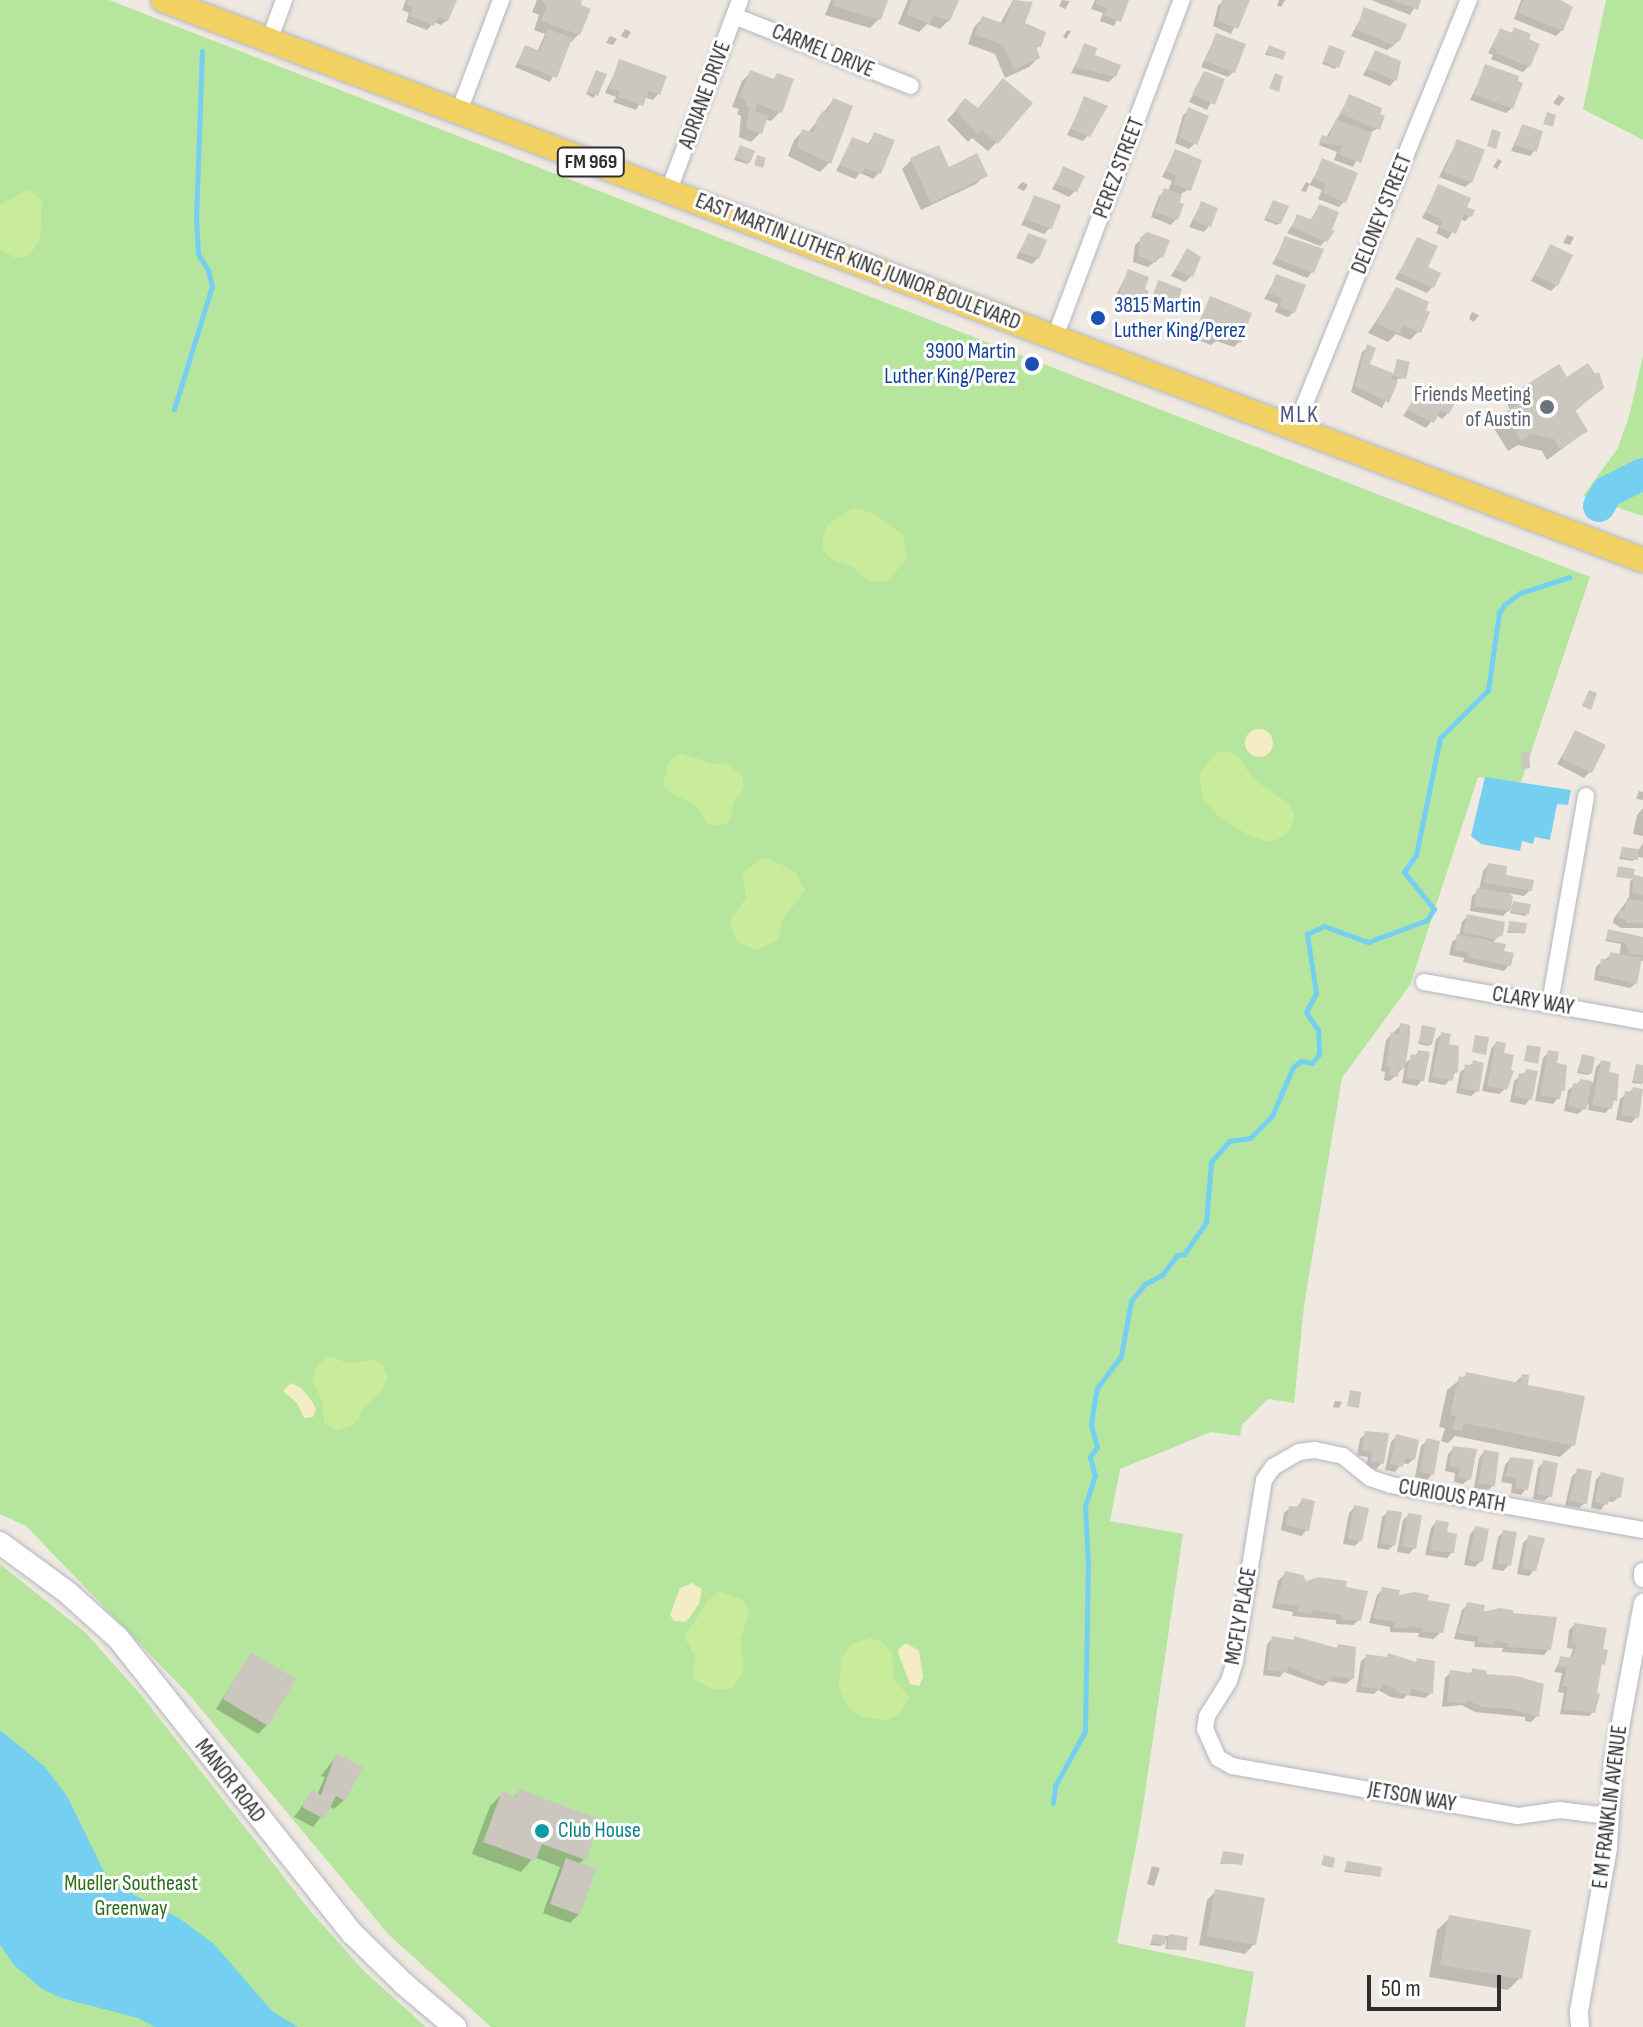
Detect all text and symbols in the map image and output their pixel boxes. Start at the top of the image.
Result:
street label: CARMEL DRIVE [768,18,878,84]
street label: ADRIANE DRIVE [673,38,737,152]
street label: PEREZ STREET [1088,114,1150,222]
road number: FM 969 [555,146,627,178]
street label: DELONEY STREET [1346,150,1418,278]
street label: EAST MARTIN LUTHER KING JUNIOR BOULEVARD [692,188,1024,336]
place label: 3815 Martin Luther King/Perez [1114,292,1246,344]
marker: 3815 Martin Luther King/Perez [1089,309,1107,327]
place label: 3900 Martin Luther King/Perez [884,338,1016,390]
marker: 3900 Martin Luther King/Perez [1023,355,1041,373]
place label: Friends Meeting of Austin [1414,381,1531,432]
marker: Friends Meeting of Austin [1538,398,1556,416]
district label: MLK [1280,401,1320,429]
street label: CLARY WAY [1490,981,1576,1021]
street label: CURIOUS PATH [1396,1474,1508,1518]
street label: MCFLY PLACE [1219,1565,1263,1667]
street label: E M FRANKLIN AVENUE [1587,1724,1633,1890]
street label: MANOR ROAD [189,1734,271,1828]
street label: JETSON WAY [1366,1776,1458,1818]
place label: Club House [558,1818,641,1844]
marker: Club House [533,1822,551,1840]
park label: Mueller Southeast Greenway [64,1870,198,1922]
scale bar [1371,1959,1505,2009]
text: 50 m [1381,1974,1421,2003]

